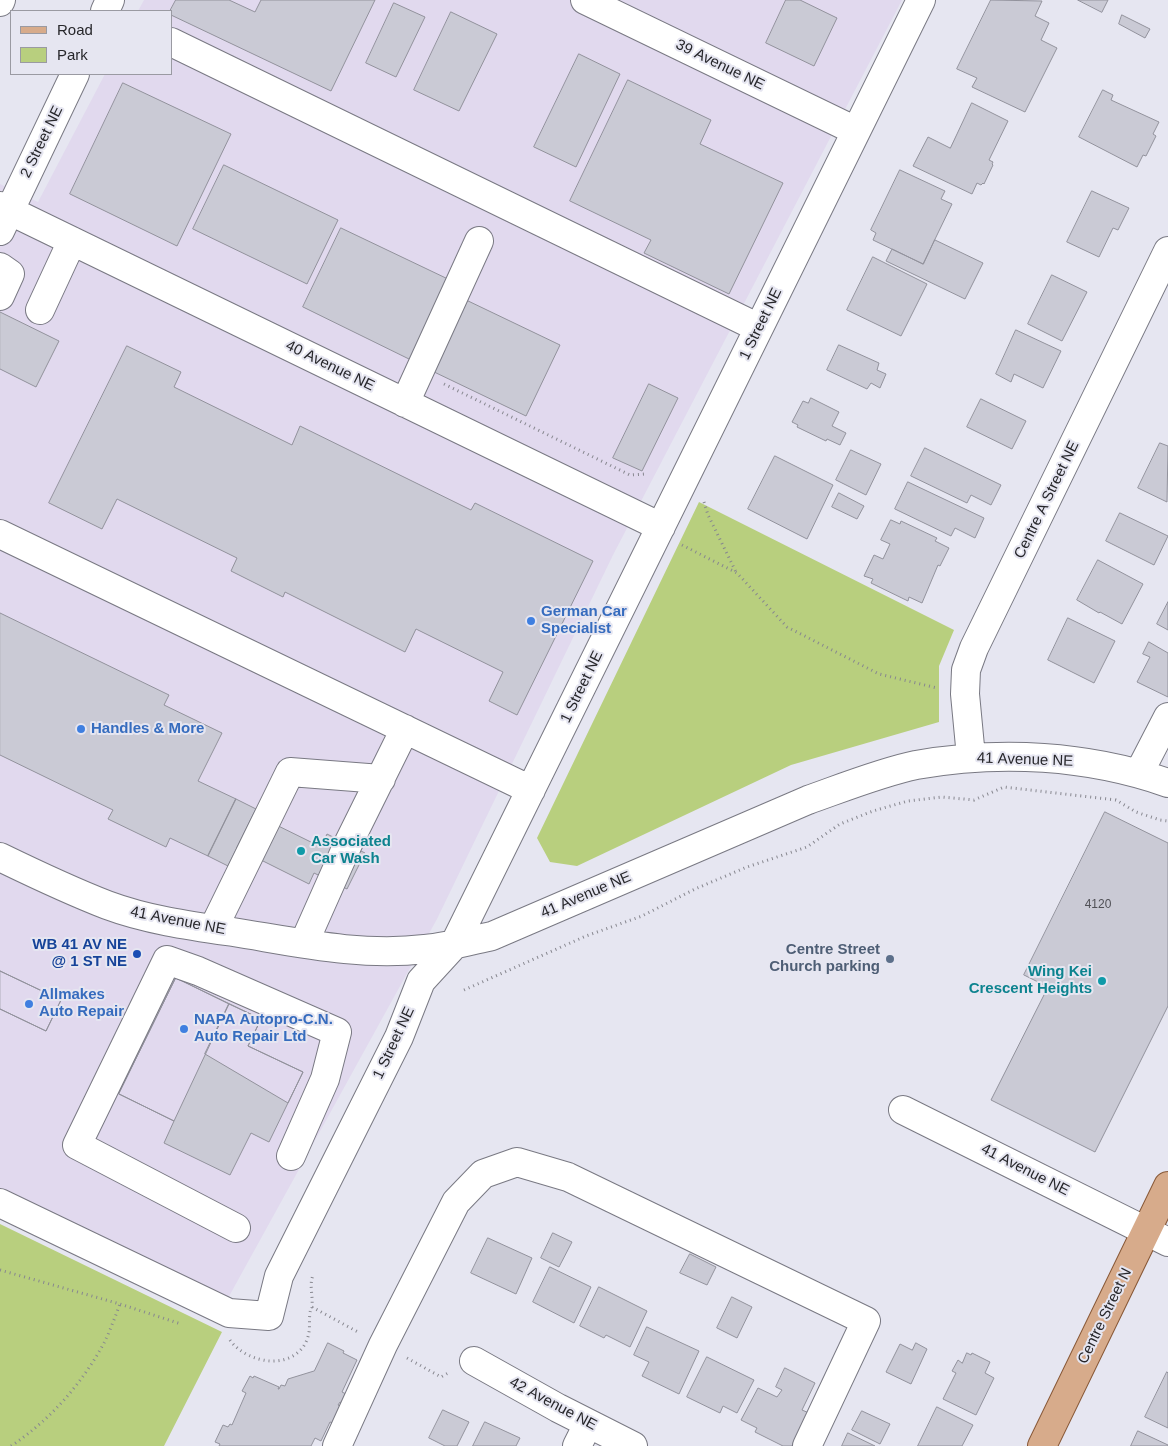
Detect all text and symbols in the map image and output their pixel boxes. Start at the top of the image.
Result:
legend [10,10,172,75]
text: Road [57,21,93,38]
street label: 39 Avenue NE [673,36,767,94]
text: Park [57,46,88,63]
street label: 2 Street NE [17,103,67,181]
street label: 1 Street NE [736,285,786,363]
street label: 40 Avenue NE [283,337,377,395]
street label: Centre A Street NE [1011,438,1083,562]
place label: German Car Specialist [541,603,627,638]
marker: German Car Specialist [525,615,537,627]
street label: 1 Street NE [557,648,607,726]
place label: Handles & More [91,720,204,738]
marker: Handles & More [75,723,87,735]
street label: 41 Avenue NE [976,749,1074,771]
place label: Associated Car Wash [311,833,391,868]
marker: Associated Car Wash [295,845,307,857]
street label: 41 Avenue NE [538,868,634,922]
house number: 4120 [1085,898,1111,912]
street label: 41 Avenue NE [129,903,227,939]
place label: WB 41 AV NE @ 1 ST NE [32,936,127,971]
place label: Centre Street Church parking [769,941,880,976]
marker: WB 41 AV NE @ 1 ST NE [131,948,143,960]
marker: Centre Street Church parking [884,953,896,965]
place label: Wing Kei Crescent Heights [969,963,1092,998]
marker: Wing Kei Crescent Heights [1096,975,1108,987]
place label: Allmakes Auto Repair [39,986,124,1021]
marker: Allmakes Auto Repair [23,998,35,1010]
street label: 1 Street NE [369,1004,419,1082]
place label: NAPA Autopro-C.N. Auto Repair Ltd [194,1011,333,1046]
marker: NAPA Autopro-C.N. Auto Repair Ltd [178,1023,190,1035]
street label: 41 Avenue NE [978,1140,1072,1200]
street label: Centre Street N [1074,1265,1136,1367]
street label: 42 Avenue NE [506,1373,600,1435]

